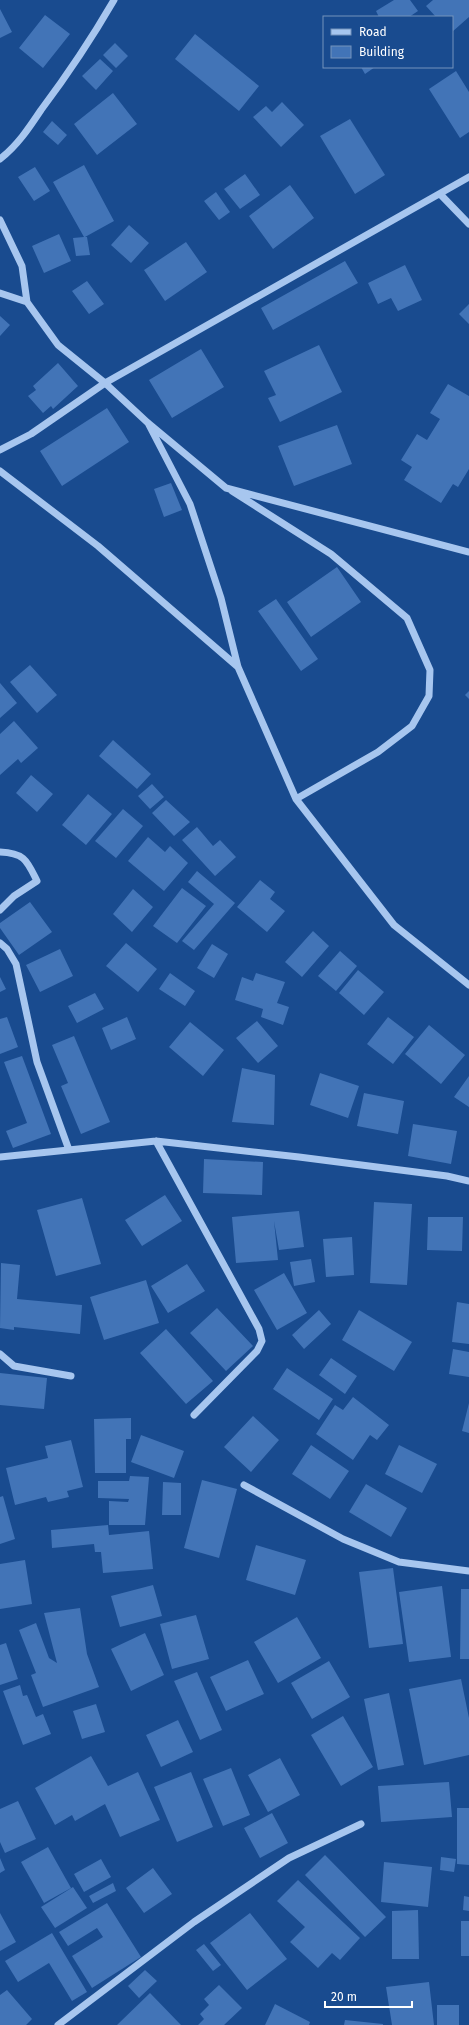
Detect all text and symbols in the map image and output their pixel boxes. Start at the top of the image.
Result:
legend [323,16,453,68]
text: Road [359,25,387,39]
text: Building [359,45,405,59]
scale bar [325,1983,412,2009]
text: 20 m [331,1990,357,2004]

